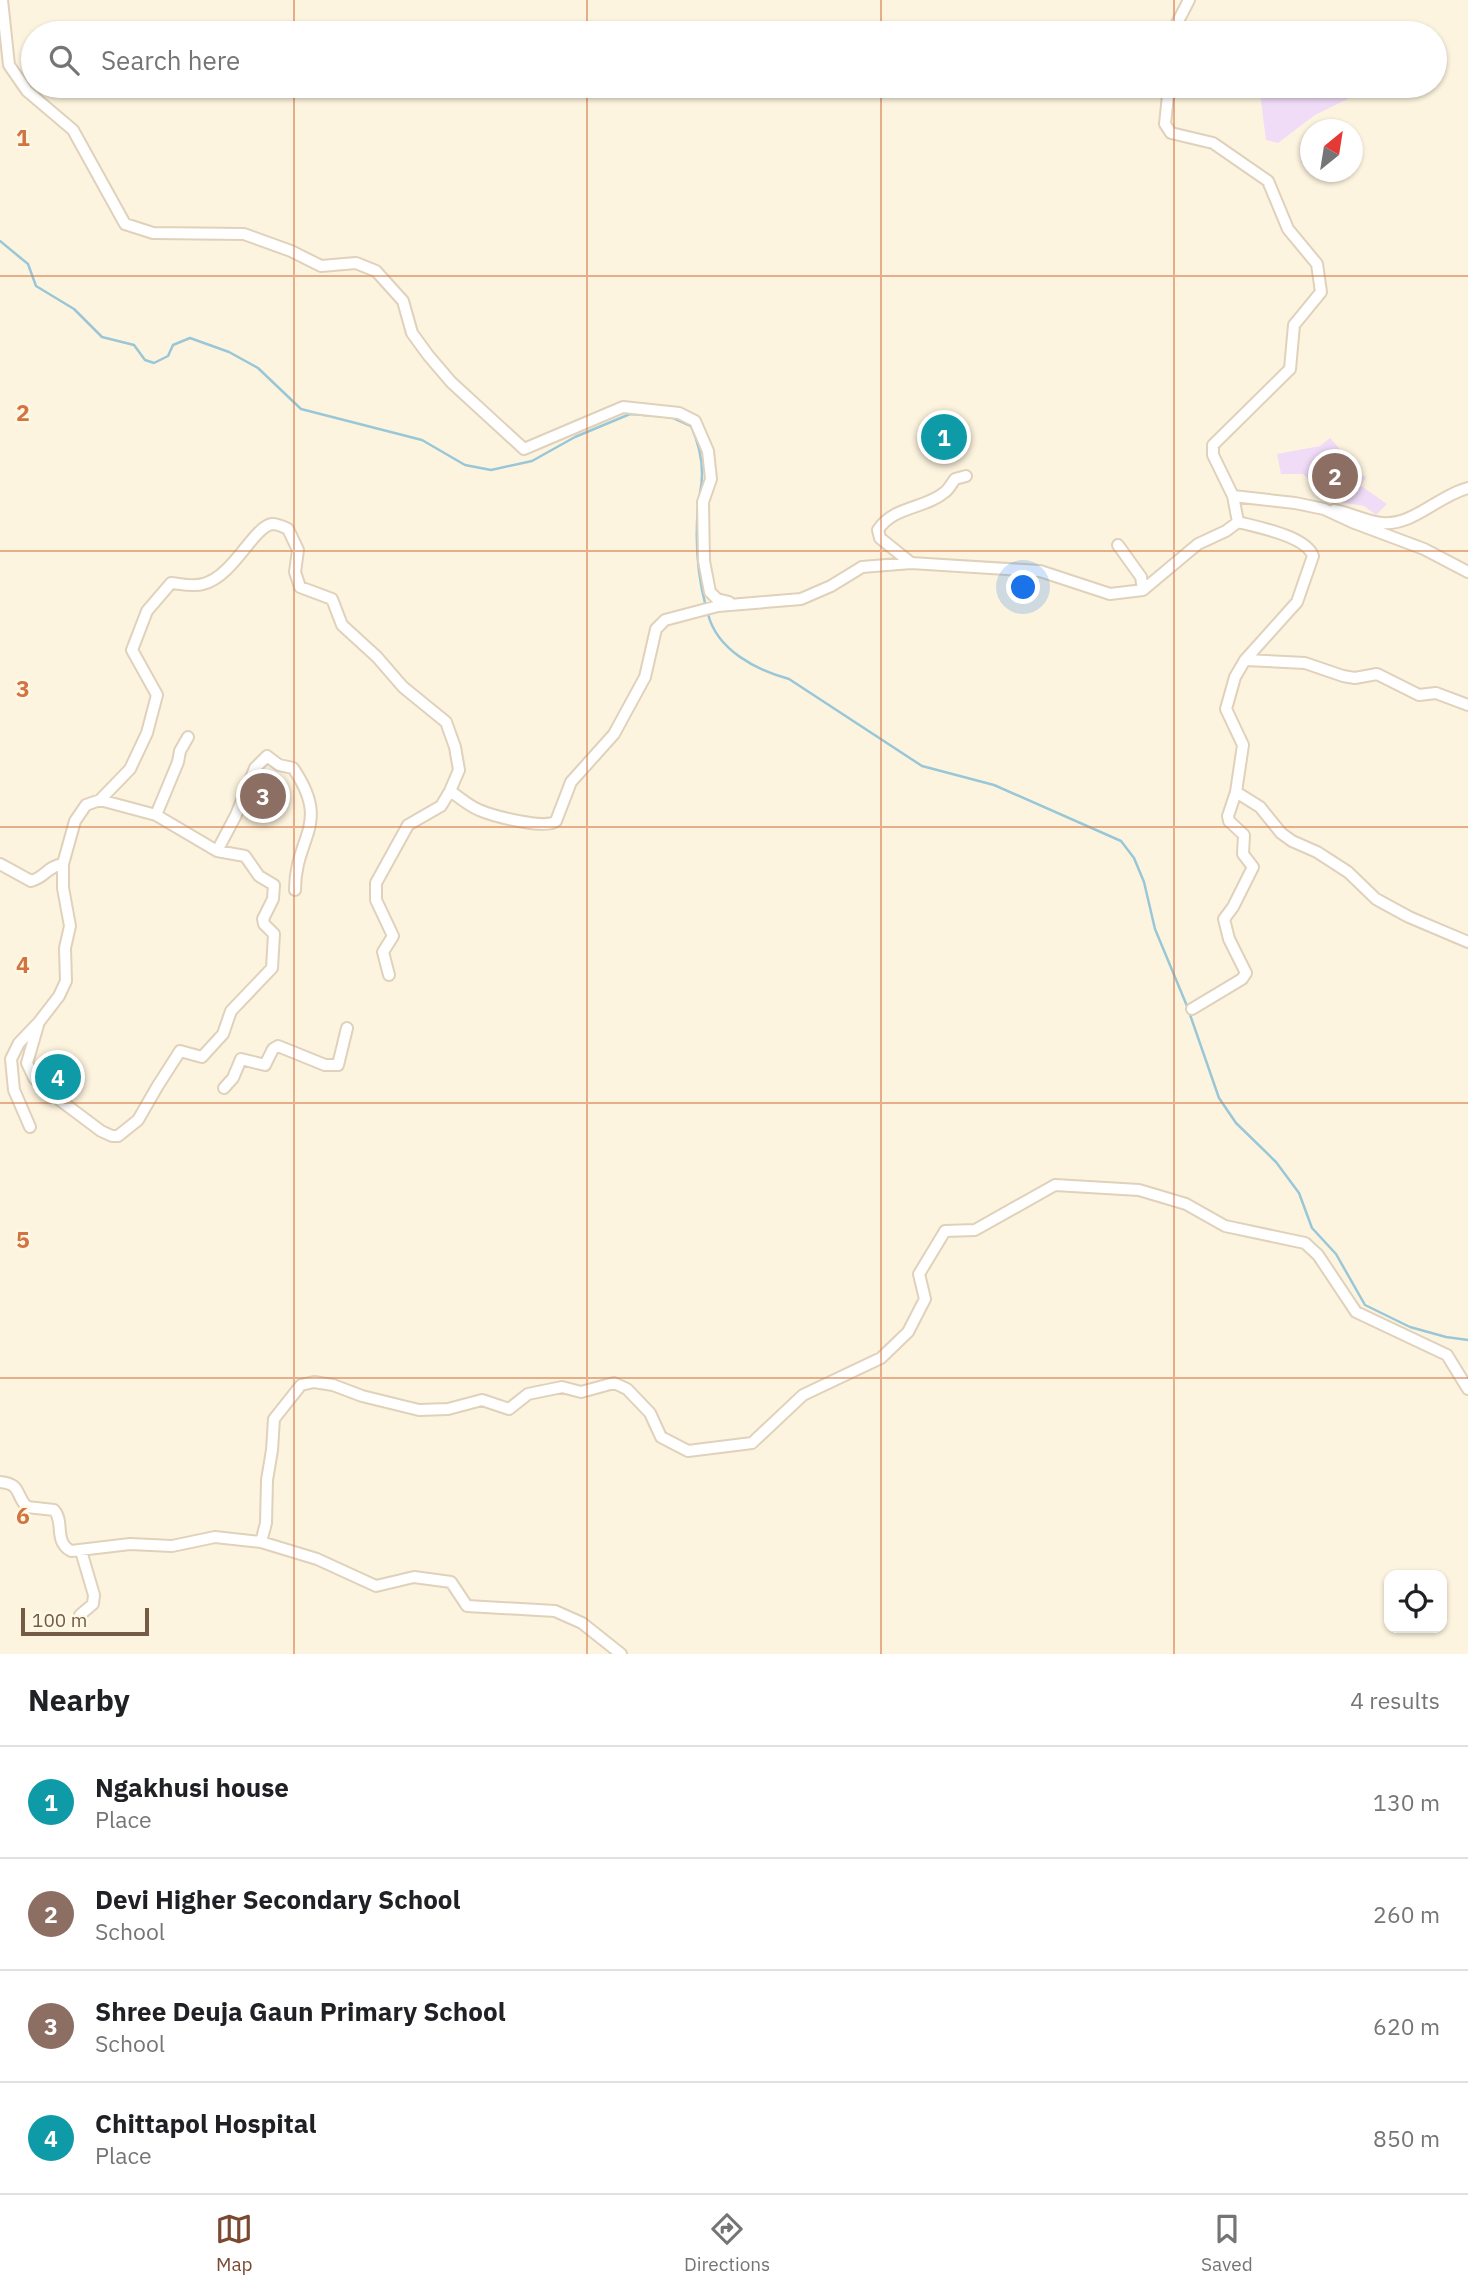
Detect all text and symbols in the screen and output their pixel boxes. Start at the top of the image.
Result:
search box [21,21,1447,98]
icon: search [45,41,83,79]
text: Search here [101,43,240,77]
north arrow [1300,119,1363,182]
text: 1 [16,122,30,152]
text: 2 [16,397,30,427]
pin: 1 [921,411,967,463]
pin: 2 [1312,450,1358,502]
your location [1006,570,1040,604]
text: 3 [16,673,30,703]
pin: 3 [240,770,286,822]
text: 4 [16,949,30,979]
pin: 4 [35,1051,81,1103]
text: 5 [16,1224,30,1254]
text: 6 [16,1500,30,1530]
map controls [1384,1570,1447,1633]
button: locate [1384,1570,1447,1633]
scale bar [21,1605,149,1637]
text: 100 m [32,1608,87,1632]
text: Nearby [28,1680,130,1719]
text: 4 results [1350,1685,1440,1715]
text: Ngakhusi house [95,1770,289,1804]
text: 1 [44,1787,58,1817]
text: 130 m [1373,1787,1440,1817]
text: Place [95,1804,152,1834]
text: Devi Higher Secondary School [95,1882,460,1916]
text: 2 [44,1899,58,1929]
text: 260 m [1373,1899,1440,1929]
text: School [95,1916,165,1946]
text: Shree Deuja Gaun Primary School [95,1994,506,2028]
text: 3 [44,2011,58,2041]
text: 620 m [1373,2011,1440,2041]
text: School [95,2028,165,2058]
text: Chittapol Hospital [95,2106,316,2140]
text: 4 [44,2123,58,2153]
text: 850 m [1373,2123,1440,2153]
text: Place [95,2140,152,2170]
tab: Map [215,2210,253,2276]
tab: Directions [684,2210,770,2276]
tab: Saved [1201,2210,1253,2276]

